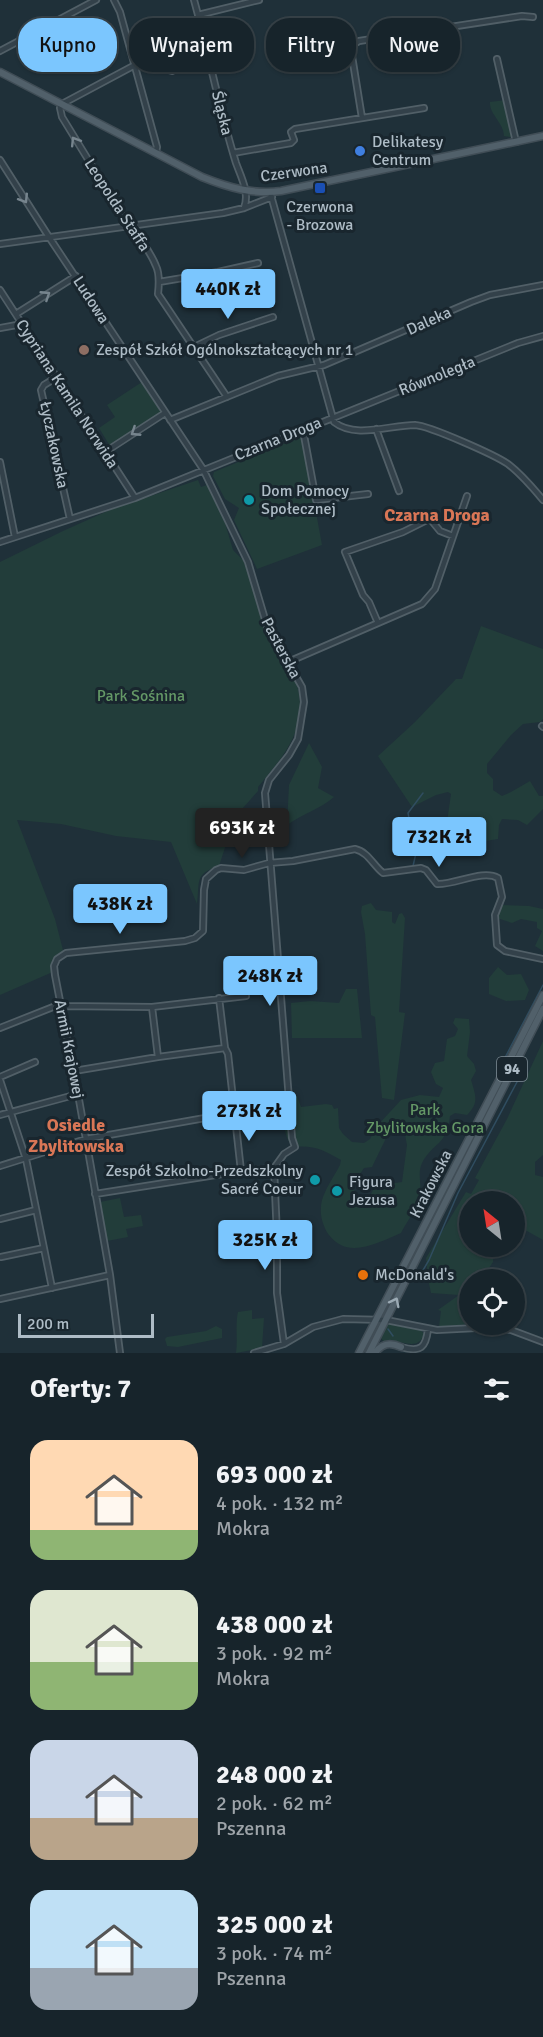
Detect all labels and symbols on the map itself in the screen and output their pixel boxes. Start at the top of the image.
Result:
street label: Śląska [207,89,237,137]
place label: Delikatesy Centrum [372,132,444,170]
one-way arrow [71,137,83,147]
marker: Delikatesy Centrum [353,144,367,158]
street label: Leopolda Staffa [80,155,154,255]
street label: Czerwona [259,157,329,187]
marker: Czerwona - Brozowa [313,181,327,195]
one-way arrow [17,192,28,203]
place label: Czerwona - Brozowa [286,197,354,235]
pin: 440K zł [173,269,283,320]
street label: Ludowa [68,272,114,328]
one-way arrow [39,291,50,302]
street label: Daleka [403,302,455,340]
street label: Cypriana Kamila Norwida [11,316,123,472]
place label: Zespół Szkół Ogólnokształcących nr 1 [96,340,353,360]
marker: Zespół Szkół Ogólnokształcących nr 1 [77,343,91,357]
street label: Równoległa [396,352,478,400]
street label: Łyczakowska [35,400,73,490]
street label: Czarna Droga [232,412,324,466]
one-way arrow [131,425,141,437]
place label: Dom Pomocy Społecznej [261,481,350,519]
marker: Dom Pomocy Społecznej [242,493,256,507]
district label: Czarna Droga [384,504,490,526]
street label: Pasterska [257,614,305,682]
park label: Park Sośnina [97,686,185,706]
pin: 693K zł [187,808,297,859]
pin: 732K zł [384,817,494,868]
pin: 438K zł [65,884,175,935]
pin: 248K zł [215,956,325,1007]
street label: Armii Krajowej [50,998,88,1100]
road number: 94 [497,1057,527,1081]
pin: 273K zł [194,1091,304,1142]
park label: Park Zbylitowska Gora [366,1100,484,1138]
district label: Osiedle Zbylitowska [28,1114,124,1157]
street label: Krakowska [405,1146,457,1222]
place label: Zespół Szkolno-Przedszkolny Sacré Coeur [105,1161,304,1199]
place label: Figura Jezusa [349,1172,395,1210]
marker: Zespół Szkolno-Przedszkolny Sacré Coeur [308,1173,322,1187]
marker: Figura Jezusa [330,1184,344,1198]
north arrow [459,1191,525,1257]
pin: 325K zł [210,1220,320,1271]
place label: McDonald's [375,1265,454,1285]
marker: McDonald's [356,1268,370,1282]
one-way arrow [388,1298,399,1308]
scale bar [18,1311,154,1338]

